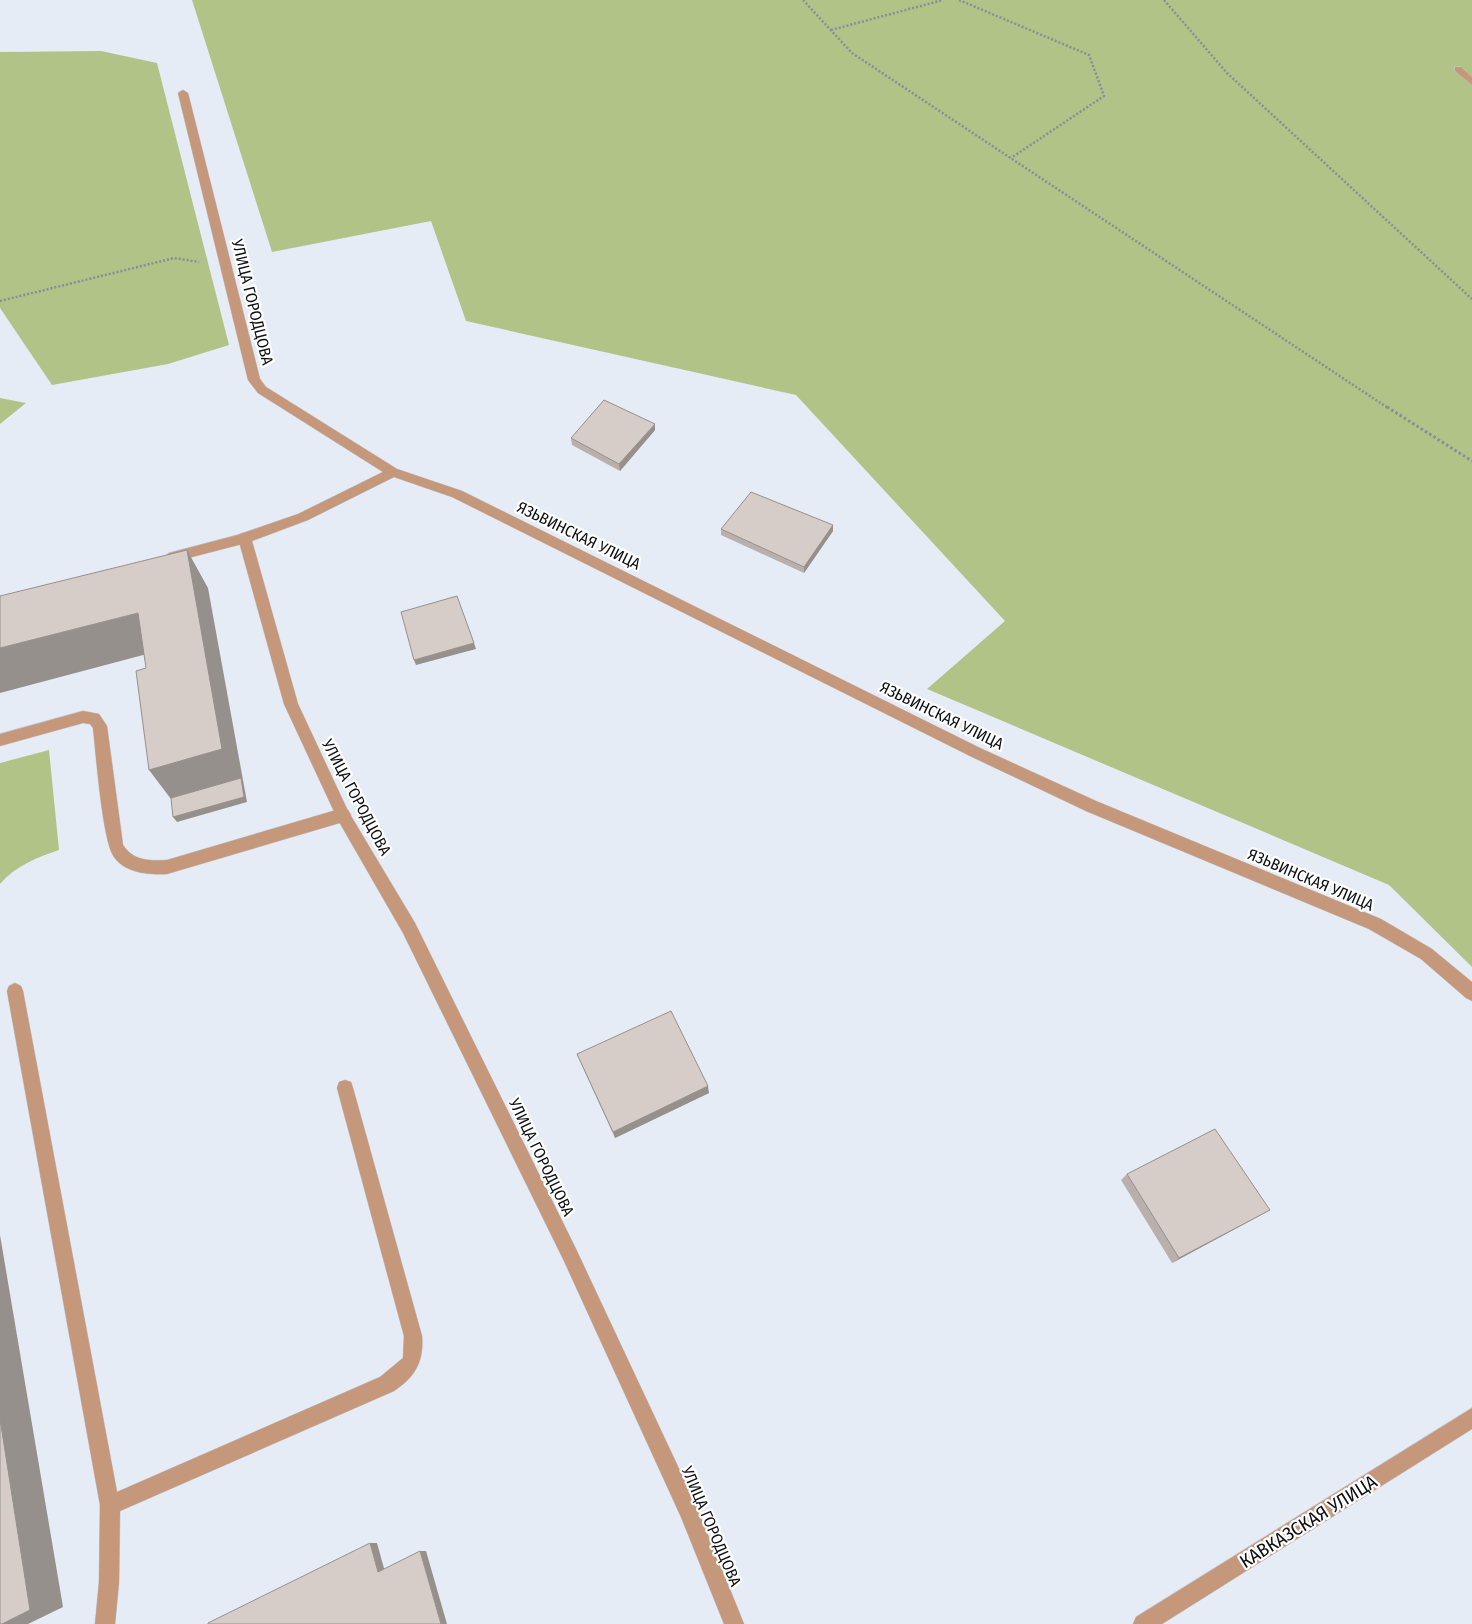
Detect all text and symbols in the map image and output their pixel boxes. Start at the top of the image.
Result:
street label: УЛИЦА ГОРОДЦОВА [227,236,277,367]
street label: ЯЗЬВИНСКАЯ УЛИЦА [514,497,644,574]
street label: ЯЗЬВИНСКАЯ УЛИЦА [877,677,1007,754]
street label: УЛИЦА ГОРОДЦОВА [318,735,395,859]
street label: ЯЗЬВИНСКАЯ УЛИЦА [1245,844,1377,915]
street label: УЛИЦА ГОРОДЦОВА [504,1094,579,1220]
street label: УЛИЦА ГОРОДЦОВА [677,1462,746,1590]
street label: КАВКАЗСКАЯ УЛИЦА [1235,1470,1381,1573]

